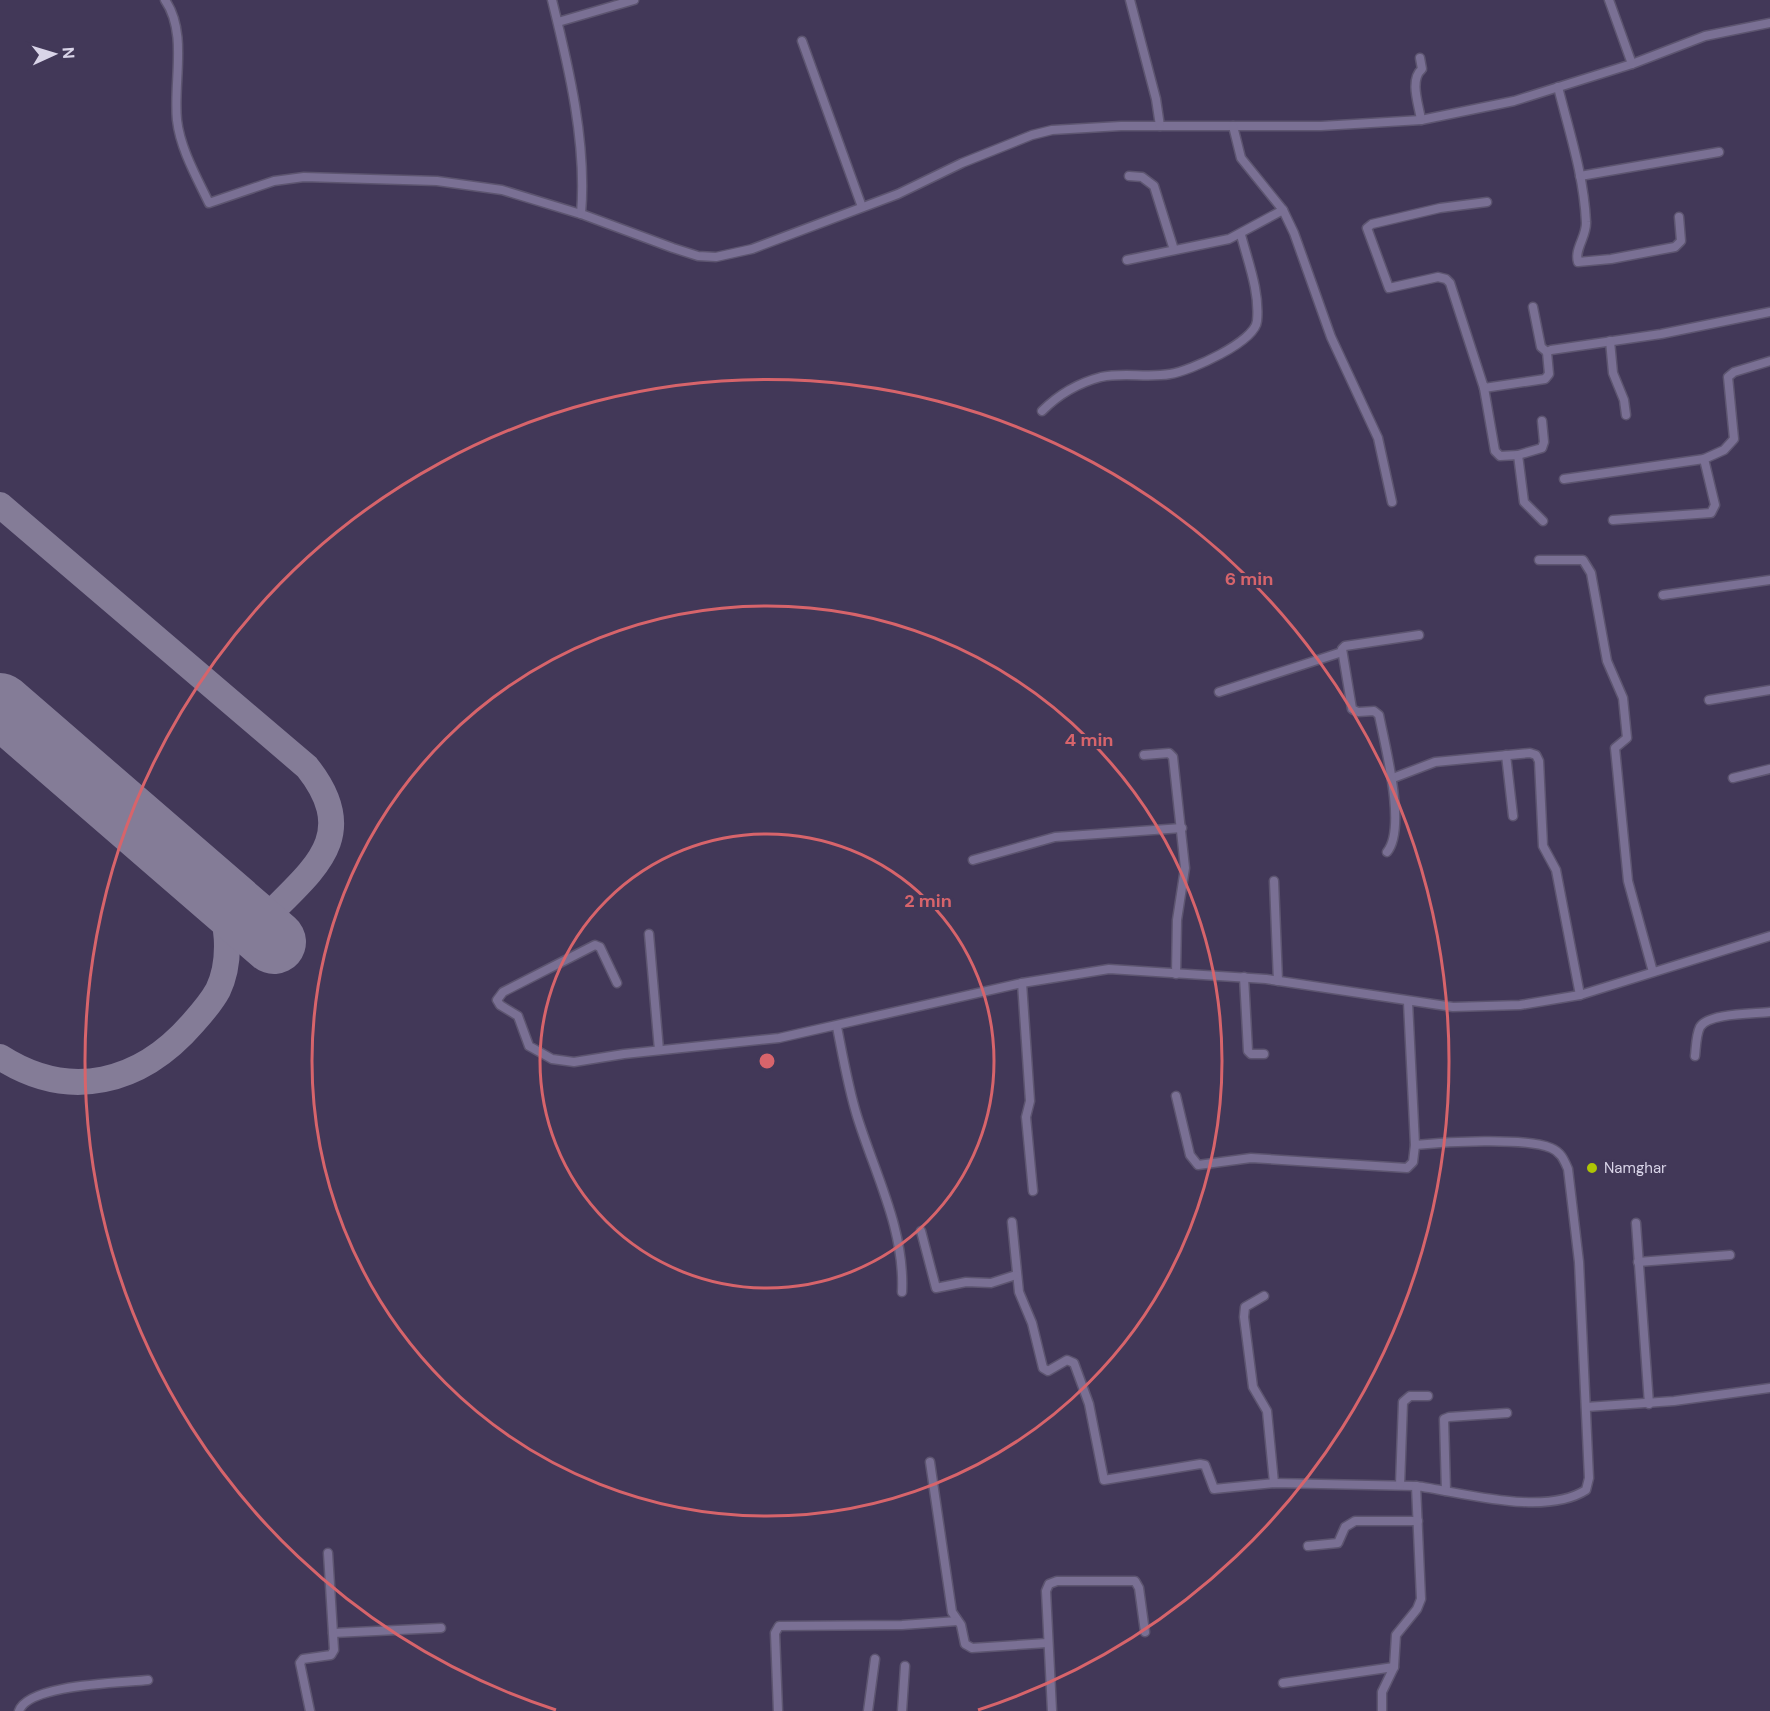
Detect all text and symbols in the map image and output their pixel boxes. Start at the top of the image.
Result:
north arrow [24,24,84,84]
text: N [58,46,79,60]
text: 6 min [1225,567,1273,591]
text: 4 min [1065,728,1113,752]
text: 2 min [904,889,952,913]
centre of rings [757,1051,777,1071]
place label: Namghar [1604,1158,1667,1178]
marker: Namghar [1585,1161,1599,1175]

